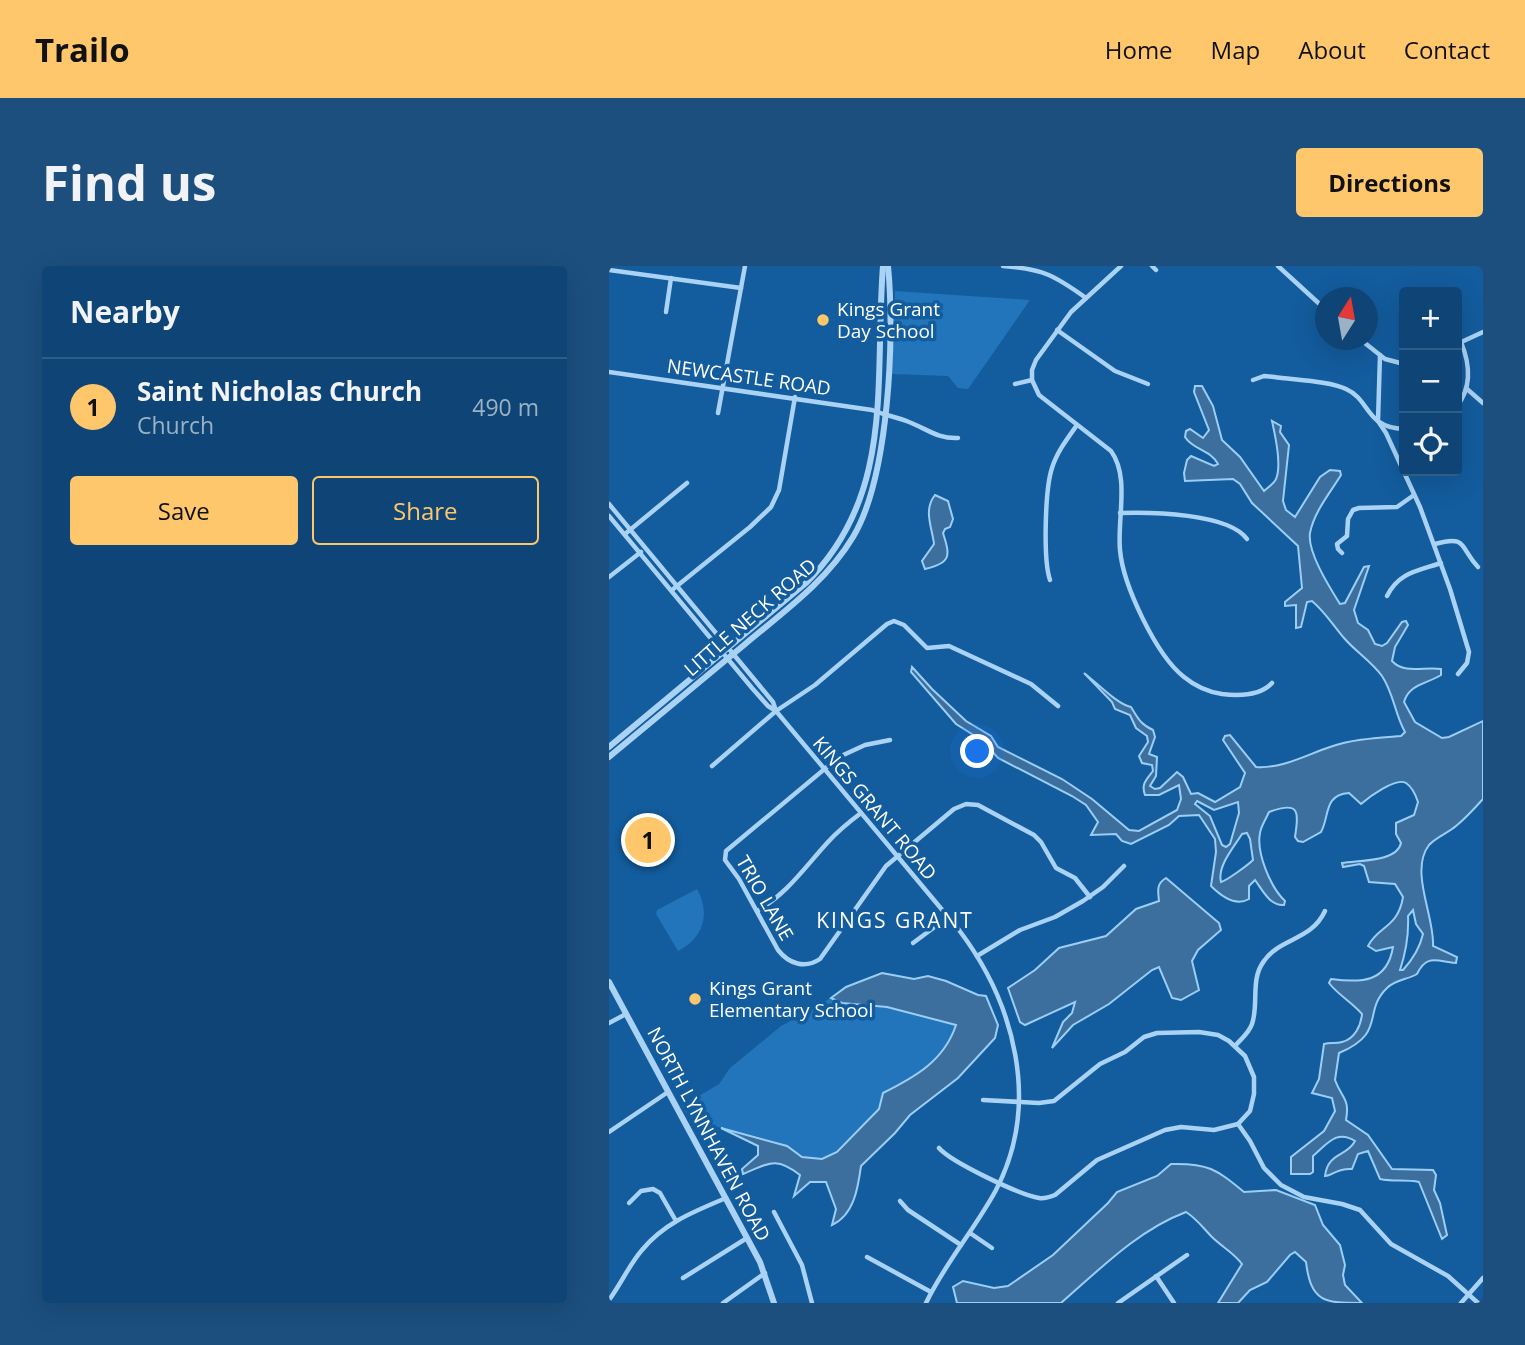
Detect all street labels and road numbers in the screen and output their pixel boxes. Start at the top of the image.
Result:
street label: NEWCASTLE ROAD [665,353,833,401]
street label: LITTLE NECK ROAD [678,552,822,682]
street label: KINGS GRANT ROAD [807,731,943,885]
street label: TRIO LANE [730,851,800,945]
street label: NORTH LYNNHAVEN ROAD [641,1022,777,1246]

